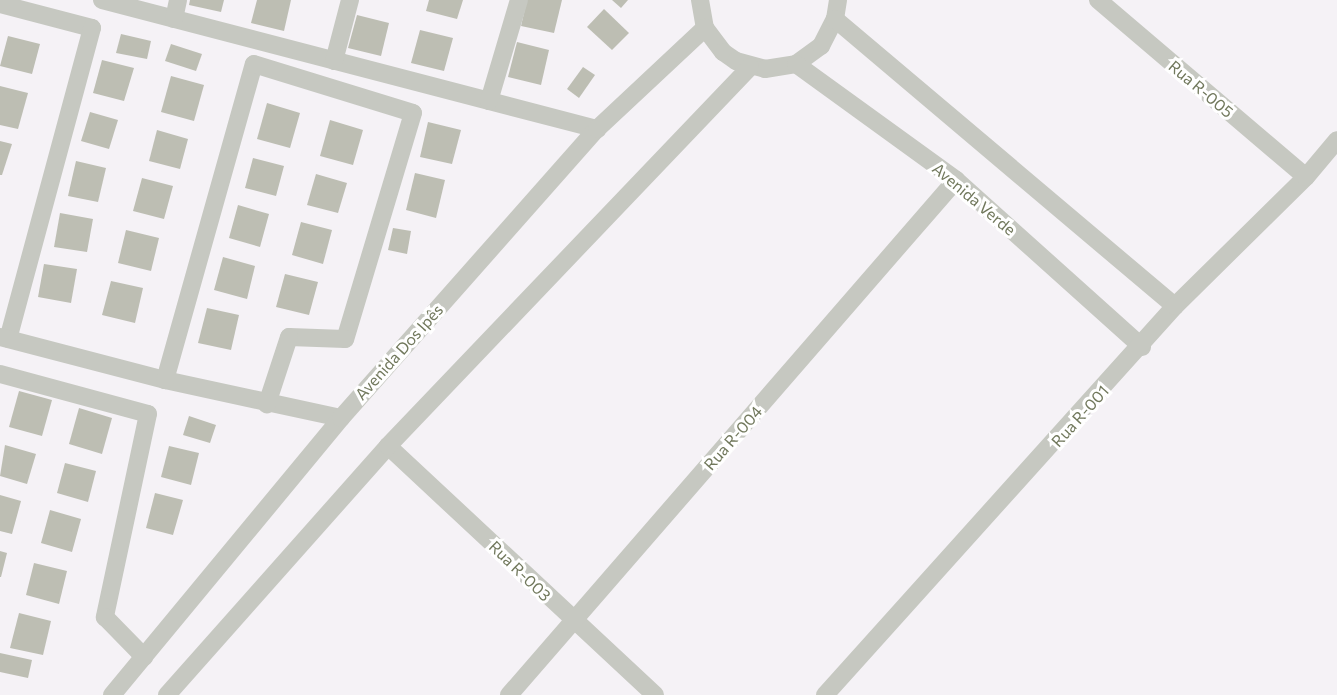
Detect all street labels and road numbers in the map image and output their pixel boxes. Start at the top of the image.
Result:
street label: Rua R-005 [1165,56,1237,122]
street label: Avenida Verde [928,159,1020,239]
street label: Avenida Dos Ipês [351,300,447,404]
street label: Rua R-001 [1047,381,1113,451]
street label: Rua R-004 [700,402,766,474]
street label: Rua R-003 [485,537,555,605]

